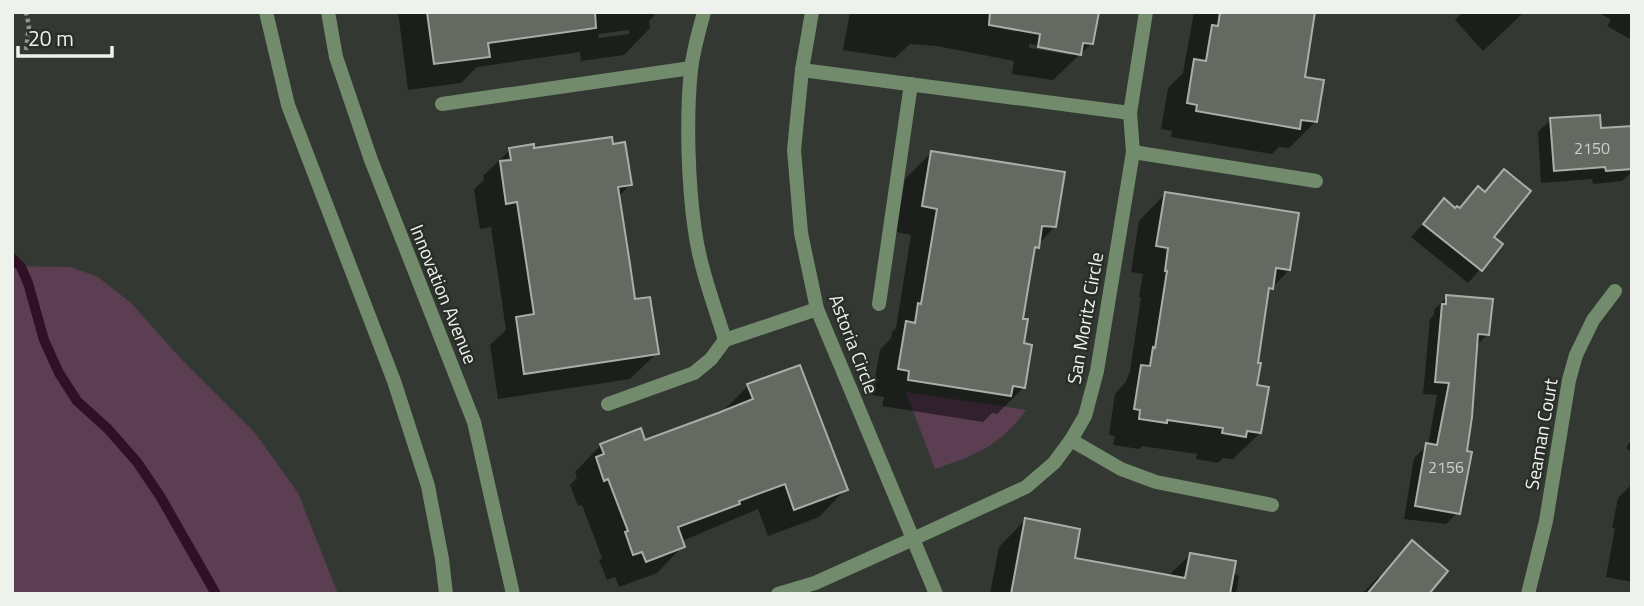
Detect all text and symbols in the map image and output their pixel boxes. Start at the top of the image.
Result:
scale bar [18,14,112,58]
text: 20 m [28,22,74,54]
house number: 2150 [1574,136,1610,160]
street label: Innovation Avenue [403,220,486,368]
street label: San Moritz Circle [1059,250,1110,386]
street label: Astoria Circle [822,290,887,398]
street label: Seaman Court [1516,376,1565,492]
house number: 2156 [1428,455,1464,479]

